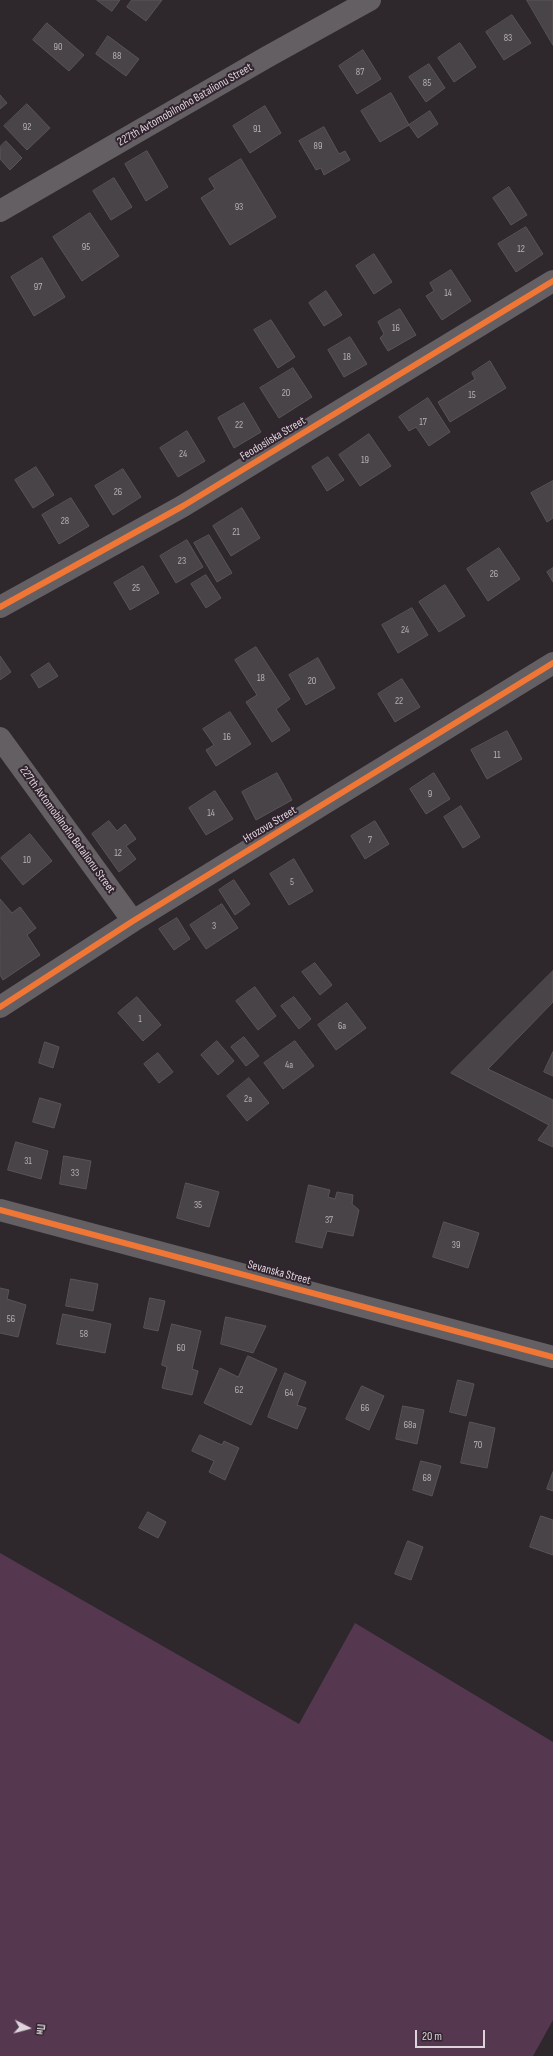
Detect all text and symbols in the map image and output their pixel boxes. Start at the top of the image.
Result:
house number: 83 [504,32,512,44]
house number: 90 [54,41,62,53]
house number: 88 [113,50,121,62]
street label: 227th Avtomobilnoho Batalionu Street [115,60,255,150]
house number: 87 [356,66,364,78]
house number: 85 [423,77,431,89]
house number: 92 [23,121,31,133]
house number: 91 [253,123,261,135]
house number: 89 [314,140,322,152]
house number: 93 [235,201,243,213]
house number: 95 [82,241,90,253]
house number: 12 [517,243,525,255]
house number: 97 [34,281,42,293]
house number: 14 [444,287,452,299]
house number: 16 [392,322,400,334]
house number: 18 [343,351,351,363]
house number: 20 [282,387,290,399]
house number: 15 [468,389,476,401]
street label: Feodosiiska Street [238,414,308,464]
house number: 17 [419,416,427,428]
house number: 22 [235,419,243,431]
house number: 24 [179,448,187,460]
house number: 19 [361,454,369,466]
house number: 26 [114,486,122,498]
house number: 28 [61,515,69,527]
house number: 21 [232,526,240,538]
house number: 23 [178,555,186,567]
house number: 26 [490,568,498,580]
house number: 25 [132,582,140,594]
house number: 24 [401,624,409,636]
house number: 18 [257,672,265,684]
house number: 20 [308,675,316,687]
house number: 22 [395,695,403,707]
house number: 16 [223,731,231,743]
house number: 11 [494,749,500,761]
street label: 227th Avtomobilnoho Batalionu Street [16,764,118,896]
house number: 9 [428,788,432,800]
street label: Hrozova Street [241,803,299,847]
house number: 14 [207,807,215,819]
house number: 7 [368,834,372,846]
house number: 12 [114,847,122,859]
house number: 10 [23,854,31,866]
house number: 5 [290,876,294,888]
house number: 3 [212,920,216,932]
house number: 1 [138,1013,142,1025]
house number: 6а [338,1020,346,1032]
house number: 4а [285,1059,293,1071]
house number: 2а [244,1093,252,1105]
house number: 31 [24,1155,32,1167]
house number: 33 [71,1167,79,1179]
house number: 35 [194,1199,202,1211]
house number: 37 [325,1214,333,1226]
house number: 39 [452,1239,460,1251]
street label: Sevanska Street [246,1258,312,1288]
house number: 56 [7,1313,15,1325]
house number: 58 [80,1328,88,1340]
house number: 60 [177,1342,185,1354]
house number: 62 [235,1384,243,1396]
house number: 64 [285,1387,293,1399]
house number: 66 [361,1402,369,1414]
house number: 68а [404,1419,416,1431]
house number: 70 [474,1439,482,1451]
house number: 68 [423,1472,431,1484]
north arrow [8,2008,48,2048]
scale bar [417,2022,487,2048]
text: Пн [33,2023,47,2035]
text: 20 m [422,2029,442,2044]

